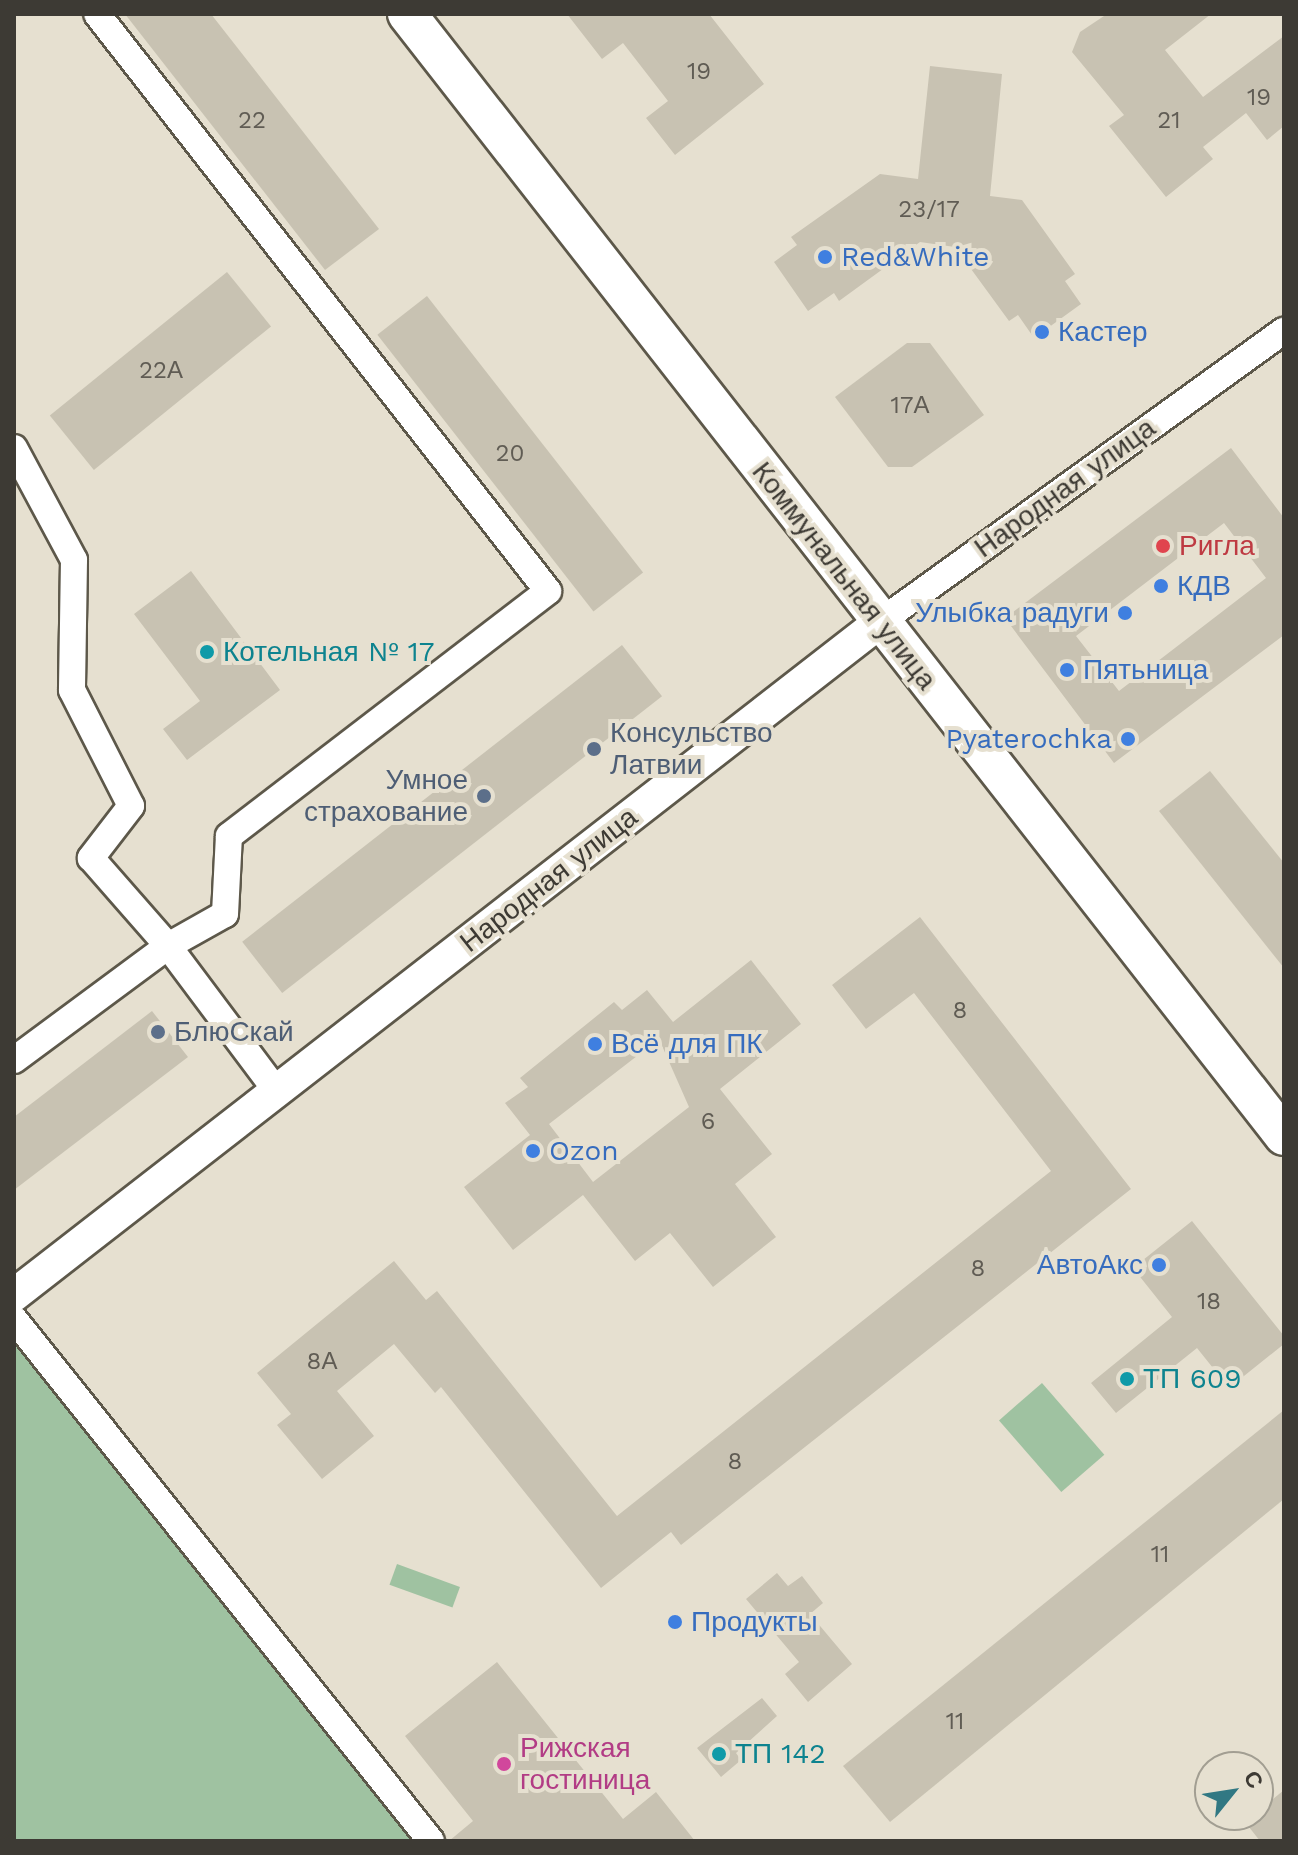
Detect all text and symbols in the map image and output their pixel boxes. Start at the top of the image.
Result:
house number: 19 [687,58,711,86]
house number: 19 [1247,84,1271,112]
house number: 22 [238,107,266,135]
house number: 21 [1157,107,1181,135]
house number: 23/17 [898,196,960,224]
place label: Red&White [841,240,989,274]
marker: Red&White [816,248,834,266]
place label: Кастер [1058,315,1148,349]
marker: Кастер [1033,323,1051,341]
house number: 22А [139,357,183,385]
house number: 17А [891,392,929,420]
street label: Народная улица [968,411,1162,565]
house number: 20 [496,440,524,468]
street label: Коммунальная улица [745,456,943,696]
place label: Ригла [1179,529,1255,563]
marker: Ригла [1154,537,1172,555]
place label: КДВ [1177,569,1231,603]
marker: КДВ [1152,577,1170,595]
place label: Улыбка радуги [915,596,1109,630]
marker: Улыбка радуги [1116,604,1134,622]
place label: Котельная № 17 [223,635,435,669]
marker: Котельная № 17 [198,643,216,661]
place label: Пятьница [1083,653,1208,687]
marker: Пятьница [1058,661,1076,679]
place label: Консульство Латвии [610,716,773,782]
place label: Pyaterochka [945,722,1112,756]
marker: Pyaterochka [1119,730,1137,748]
marker: Консульство Латвии [585,740,603,758]
place label: Умное страхование [304,763,468,829]
marker: Умное страхование [475,787,493,805]
street label: Народная улица [454,800,644,960]
house number: 8 [953,997,967,1025]
place label: БлюСкай [174,1015,294,1049]
marker: БлюСкай [149,1023,167,1041]
place label: Всё для ПК [611,1027,763,1061]
marker: Всё для ПК [586,1035,604,1053]
house number: 6 [701,1108,715,1136]
place label: Ozon [549,1134,619,1168]
marker: Ozon [524,1142,542,1160]
place label: АвтоАкс [1037,1248,1143,1282]
house number: 8 [971,1255,985,1283]
marker: АвтоАкс [1150,1256,1168,1274]
house number: 18 [1197,1288,1221,1316]
house number: 8А [307,1348,337,1376]
place label: ТП 609 [1143,1362,1241,1396]
marker: ТП 609 [1118,1370,1136,1388]
house number: 8 [728,1448,742,1476]
house number: 11 [1151,1541,1169,1569]
place label: Продукты [691,1605,818,1639]
marker: Продукты [666,1613,684,1631]
house number: 11 [946,1708,964,1736]
place label: Рижская гостиница [520,1731,650,1797]
place label: ТП 142 [735,1737,826,1771]
marker: ТП 142 [710,1745,728,1763]
north arrow [1194,1751,1274,1831]
marker: Рижская гостиница [495,1755,513,1773]
text: С [1239,1767,1268,1793]

